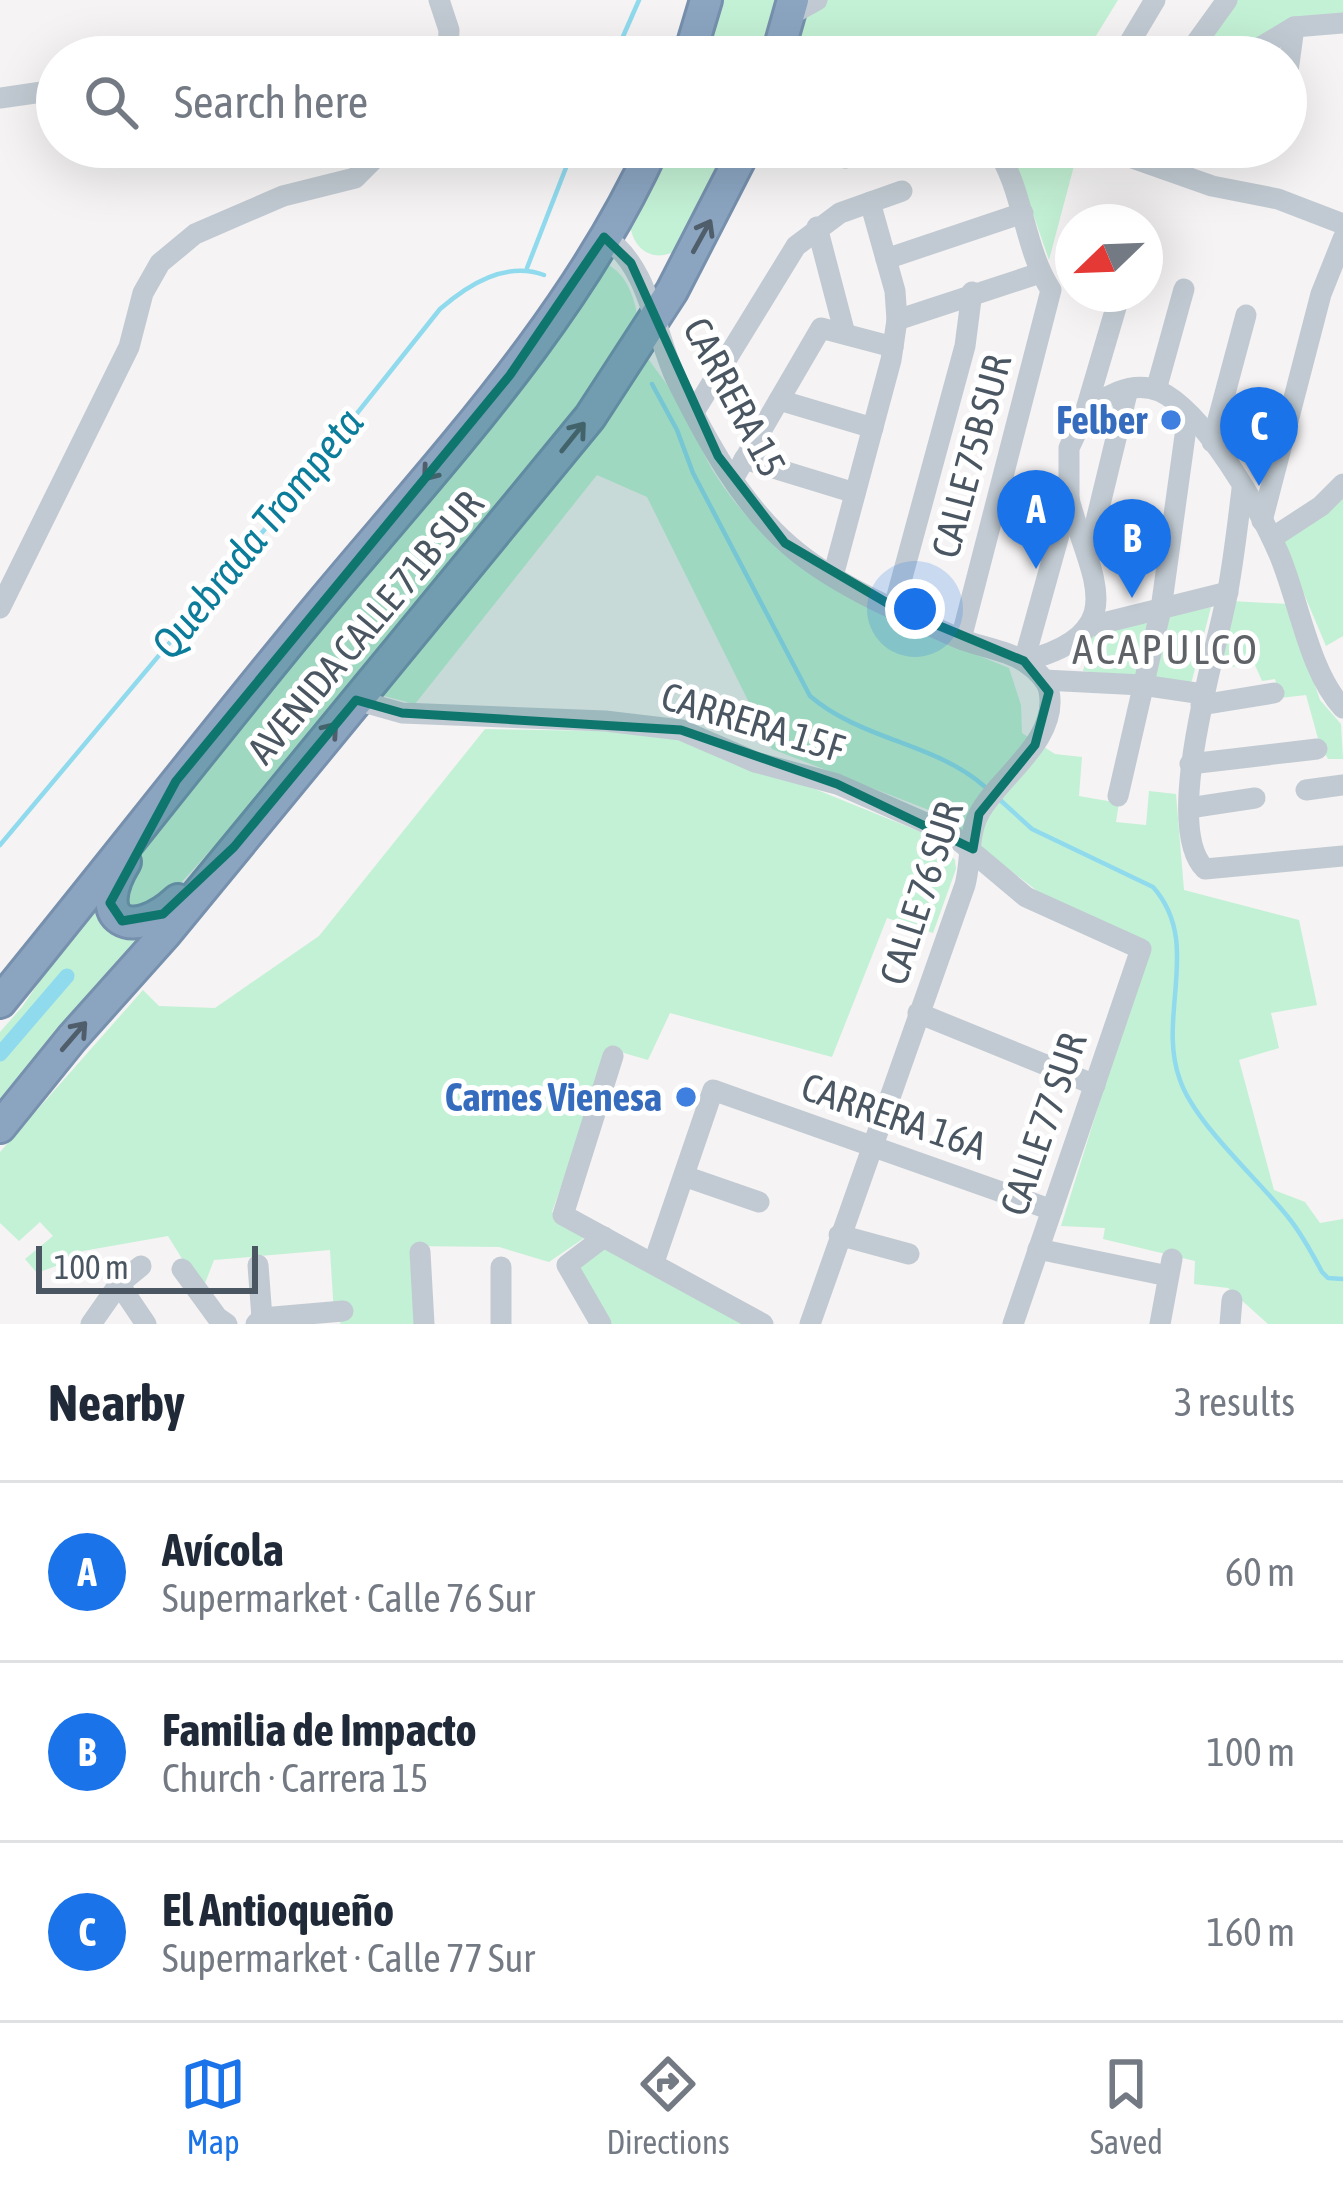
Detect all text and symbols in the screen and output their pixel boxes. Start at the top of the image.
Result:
search box [36,36,1307,168]
icon: search [78,69,144,135]
text: Search here [174,76,368,128]
north arrow [1055,204,1163,312]
one-way arrow [691,220,714,255]
street label: CARRERA 15 [675,310,795,484]
street label: CALLE 75B SUR [923,349,1019,562]
pin: C [1220,387,1298,486]
place label: Felber [1056,398,1148,442]
water label: Quebrada Trompeta [142,399,372,667]
marker: Felber [1158,407,1184,433]
one-way arrow [559,422,587,453]
one-way arrow [422,450,450,481]
pin: A [997,470,1075,569]
street label: AVENIDA CALLE 71B SUR [238,482,492,772]
pin: B [1093,499,1171,598]
your location [885,579,945,639]
district label: ACAPULCO [1072,625,1260,673]
street label: CARRERA 15F [656,673,850,771]
one-way arrow [311,722,337,754]
street label: CALLE 76 SUR [871,796,971,990]
one-way arrow [60,1021,88,1052]
street label: CALLE 77 SUR [991,1027,1095,1221]
street label: CARRERA 16A [796,1064,992,1168]
place label: Carnes Vienesa [445,1075,662,1119]
marker: Carnes Vienesa [673,1084,699,1110]
scale bar [36,1240,258,1293]
text: 100 m [54,1248,129,1286]
text: Nearby [48,1373,185,1432]
text: 3 results [1174,1380,1295,1424]
text: Avícola [162,1524,284,1576]
text: A [77,1550,97,1594]
text: 60 m [1225,1550,1295,1594]
text: Supermarket · Calle 76 Sur [162,1576,535,1620]
text: Familia de Impacto [162,1704,477,1756]
text: B [78,1730,96,1774]
text: 100 m [1207,1730,1295,1774]
text: Church · Carrera 15 [162,1756,428,1800]
text: El Antioqueño [162,1884,394,1936]
text: C [78,1910,96,1954]
text: 160 m [1207,1910,1295,1954]
text: Supermarket · Calle 77 Sur [162,1936,535,1980]
tab: Map [180,2051,246,2161]
tab: Directions [606,2051,730,2161]
tab: Saved [1090,2051,1163,2161]

